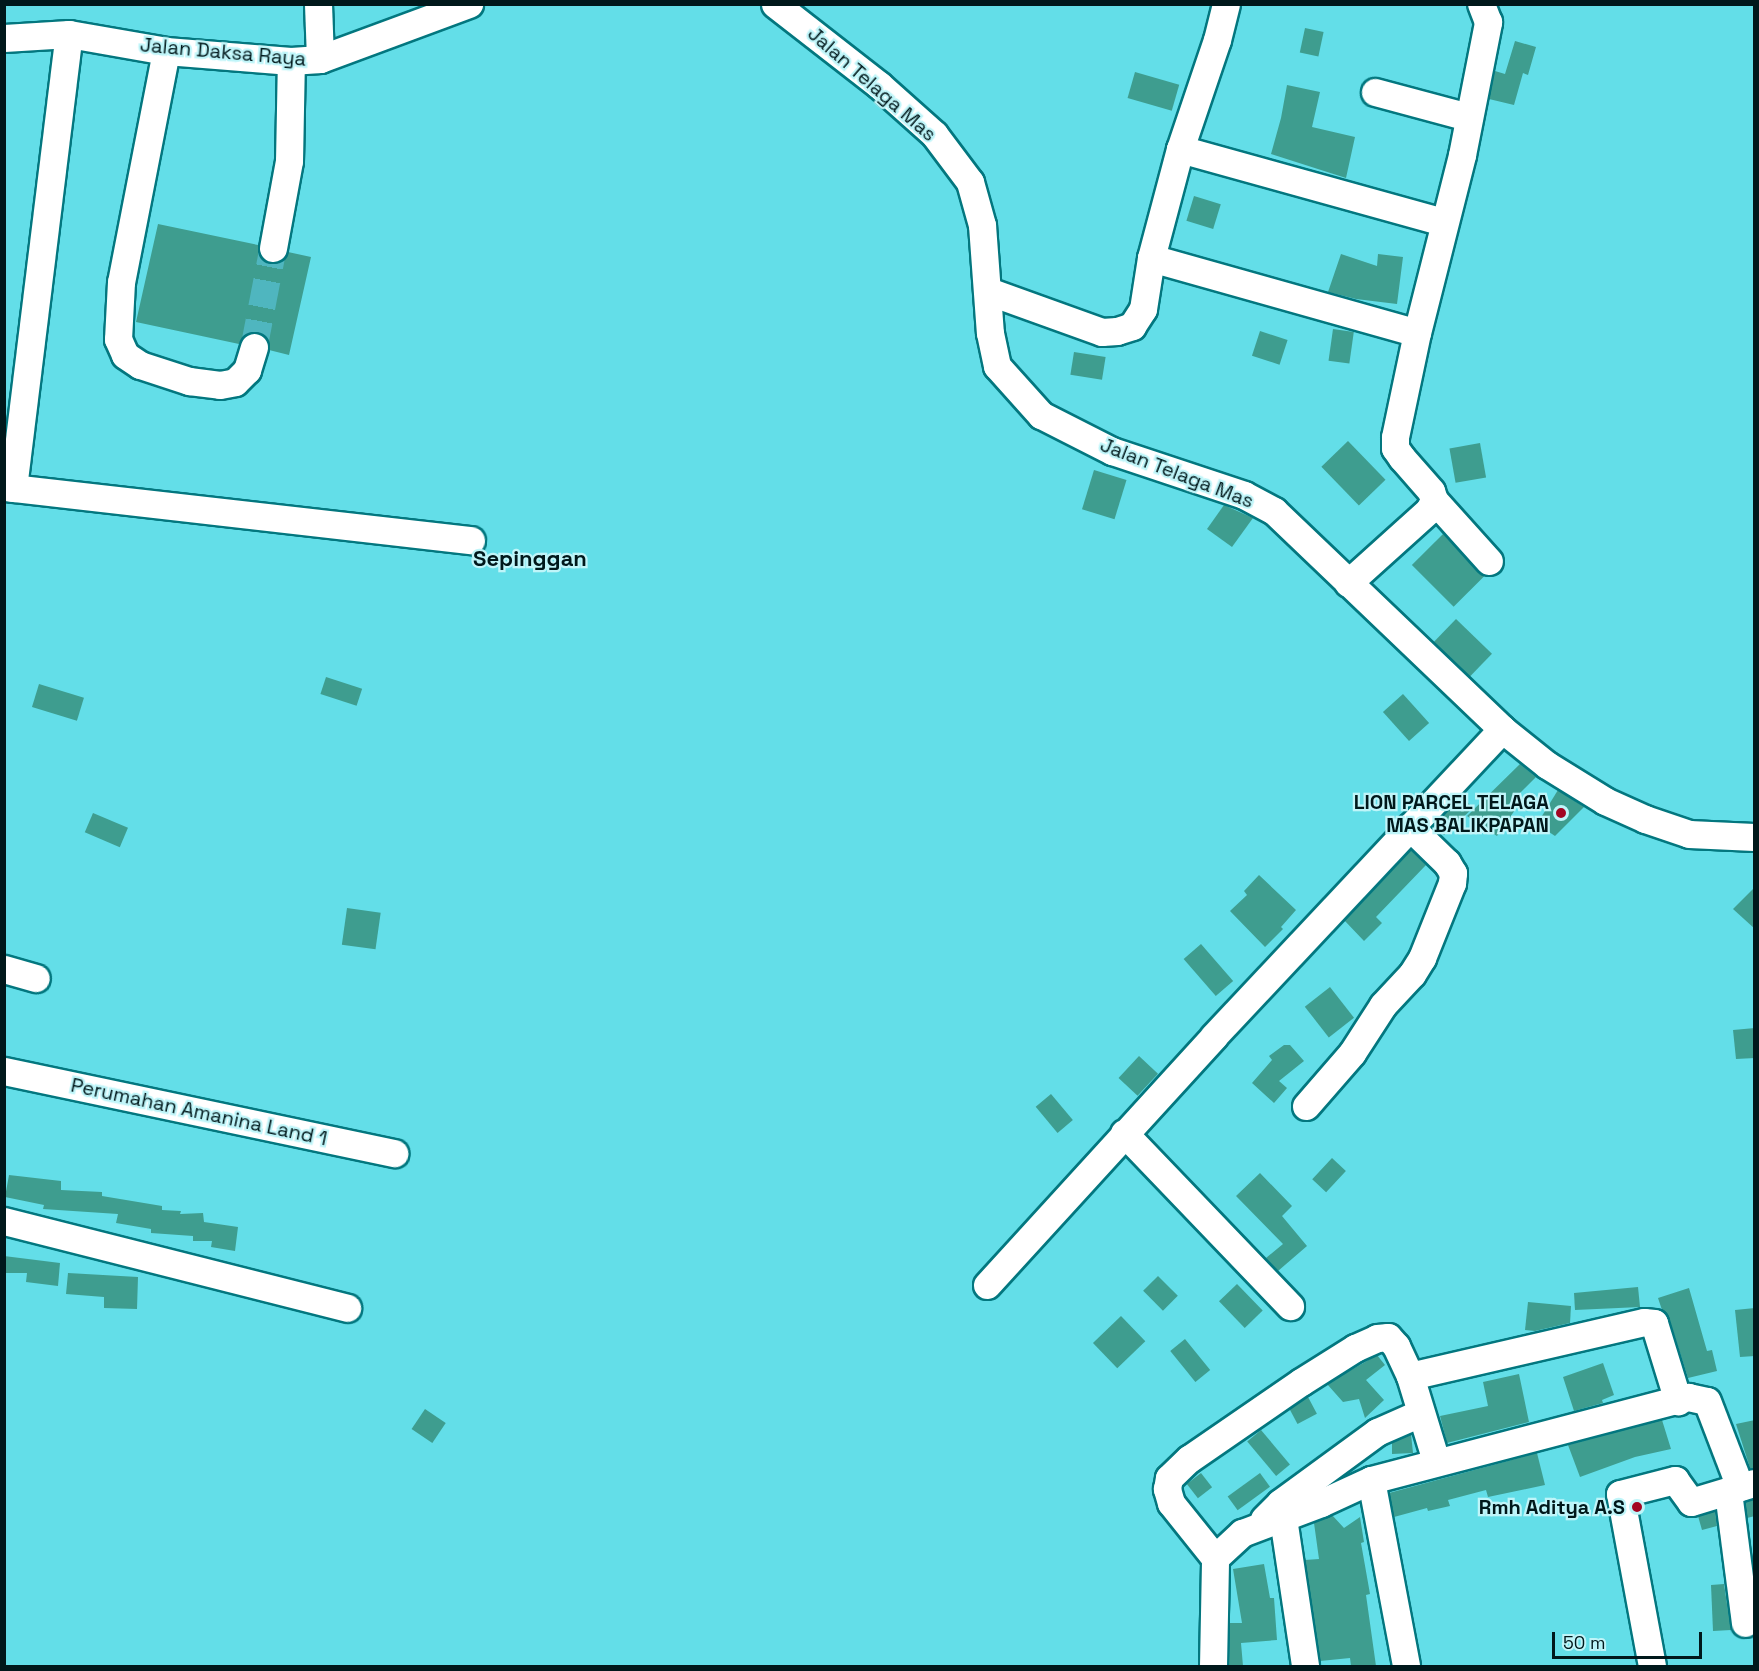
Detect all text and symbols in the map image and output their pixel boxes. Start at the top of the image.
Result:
street label: Jalan Telaga Mas [803,21,941,147]
street label: Jalan Daksa Raya [139,33,307,71]
street label: Jalan Telaga Mas [1097,433,1257,513]
district label: Sepinggan [473,546,587,572]
place label: LION PARCEL TELAGA MAS BALIKPAPAN [1353,790,1549,837]
marker: LION PARCEL TELAGA MAS BALIKPAPAN [1554,806,1568,820]
street label: Perumahan Amanina Land 1 [69,1073,329,1151]
place label: Rmh Aditya A.S [1478,1495,1625,1519]
marker: Rmh Aditya A.S [1630,1500,1644,1514]
scale bar [1555,1620,1705,1658]
text: 50 m [1563,1631,1605,1654]

